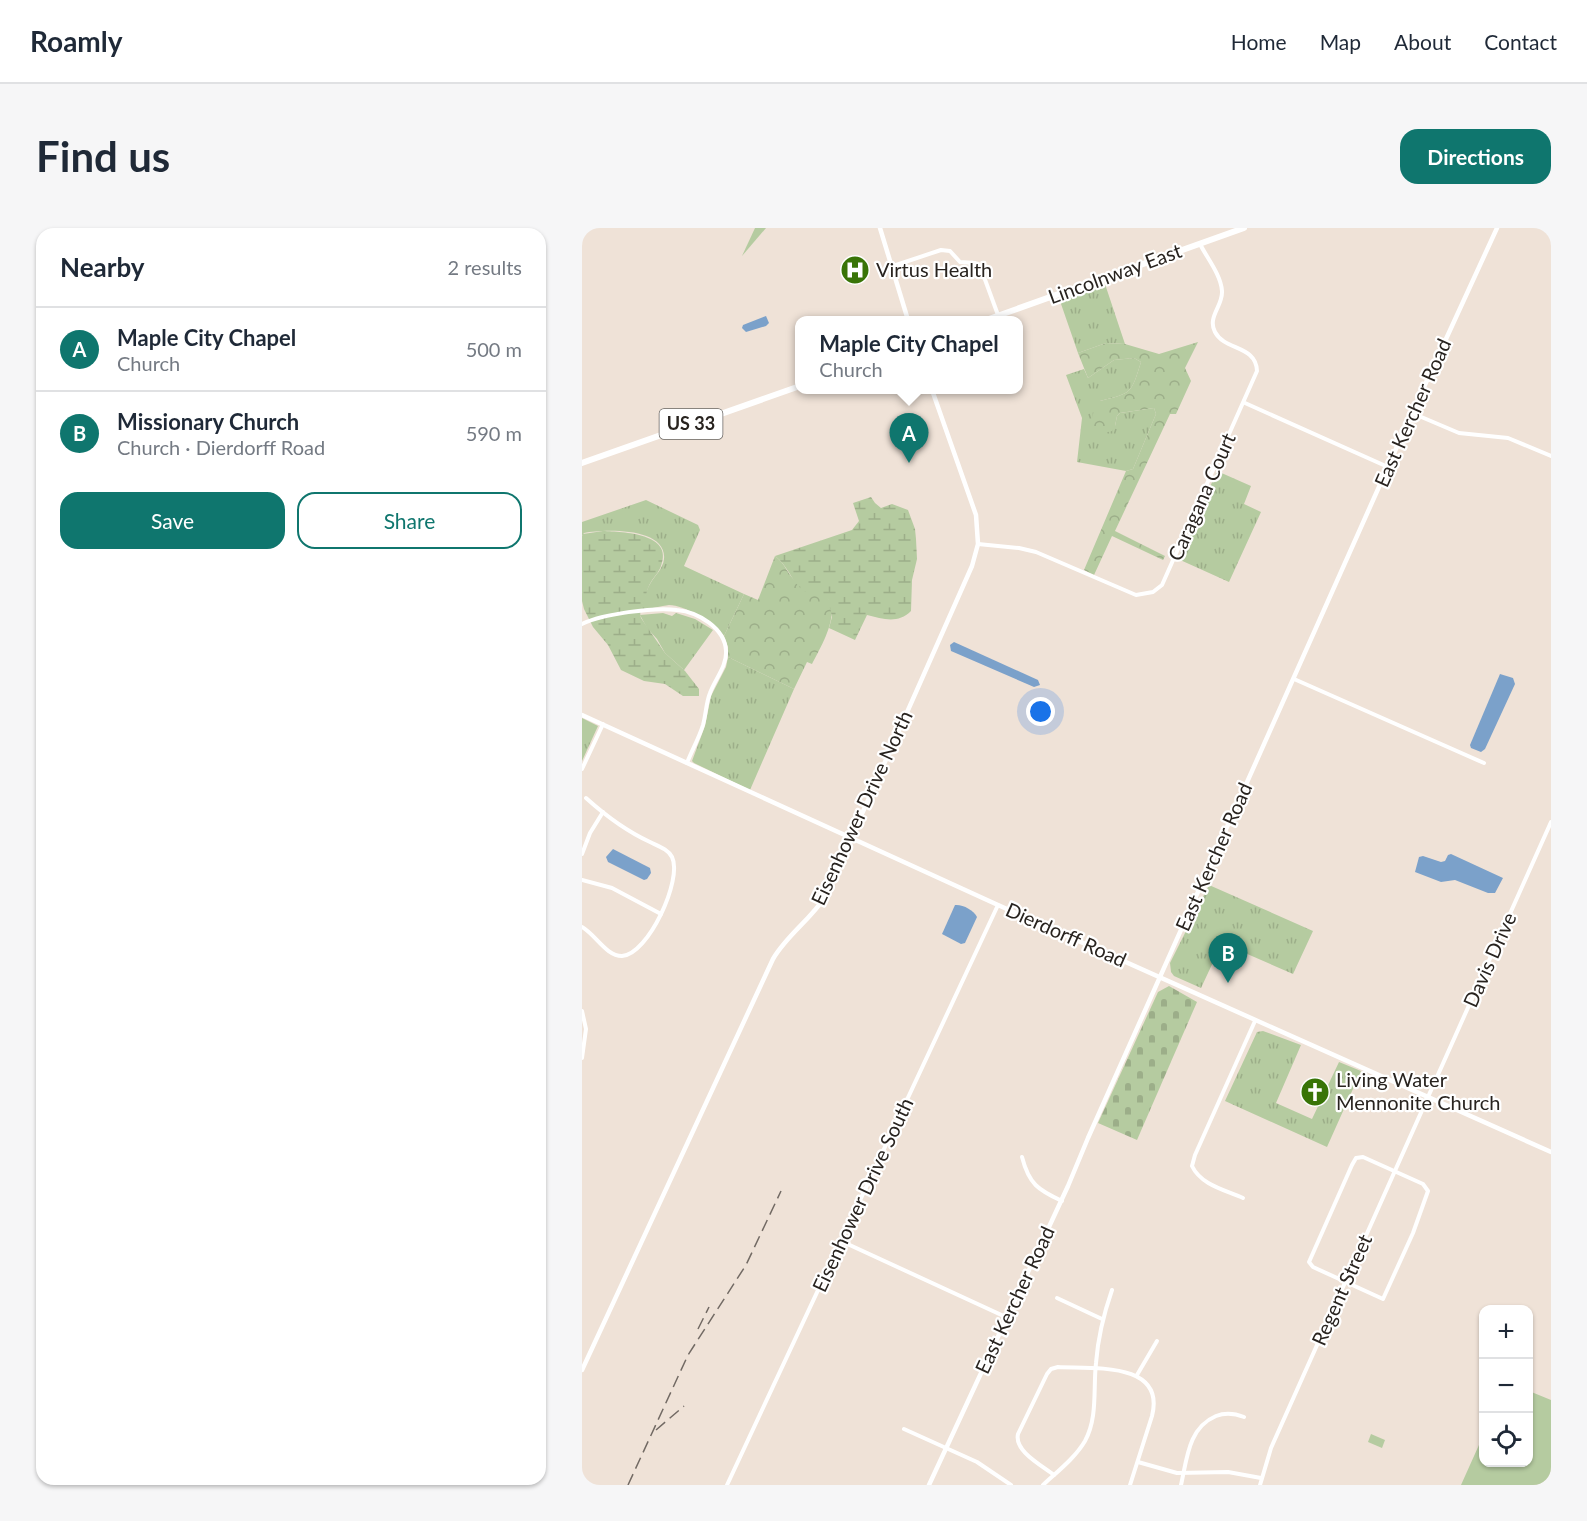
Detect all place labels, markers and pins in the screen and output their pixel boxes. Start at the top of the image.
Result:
hospital icon: Virtus Health [839,254,871,286]
place label: Virtus Health [876,257,992,281]
pin: A [890,414,928,463]
pin: B [1208,934,1248,983]
place label: Living Water Mennonite Church [1336,1067,1501,1114]
church icon: Living Water Mennonite Church [1299,1076,1331,1108]

